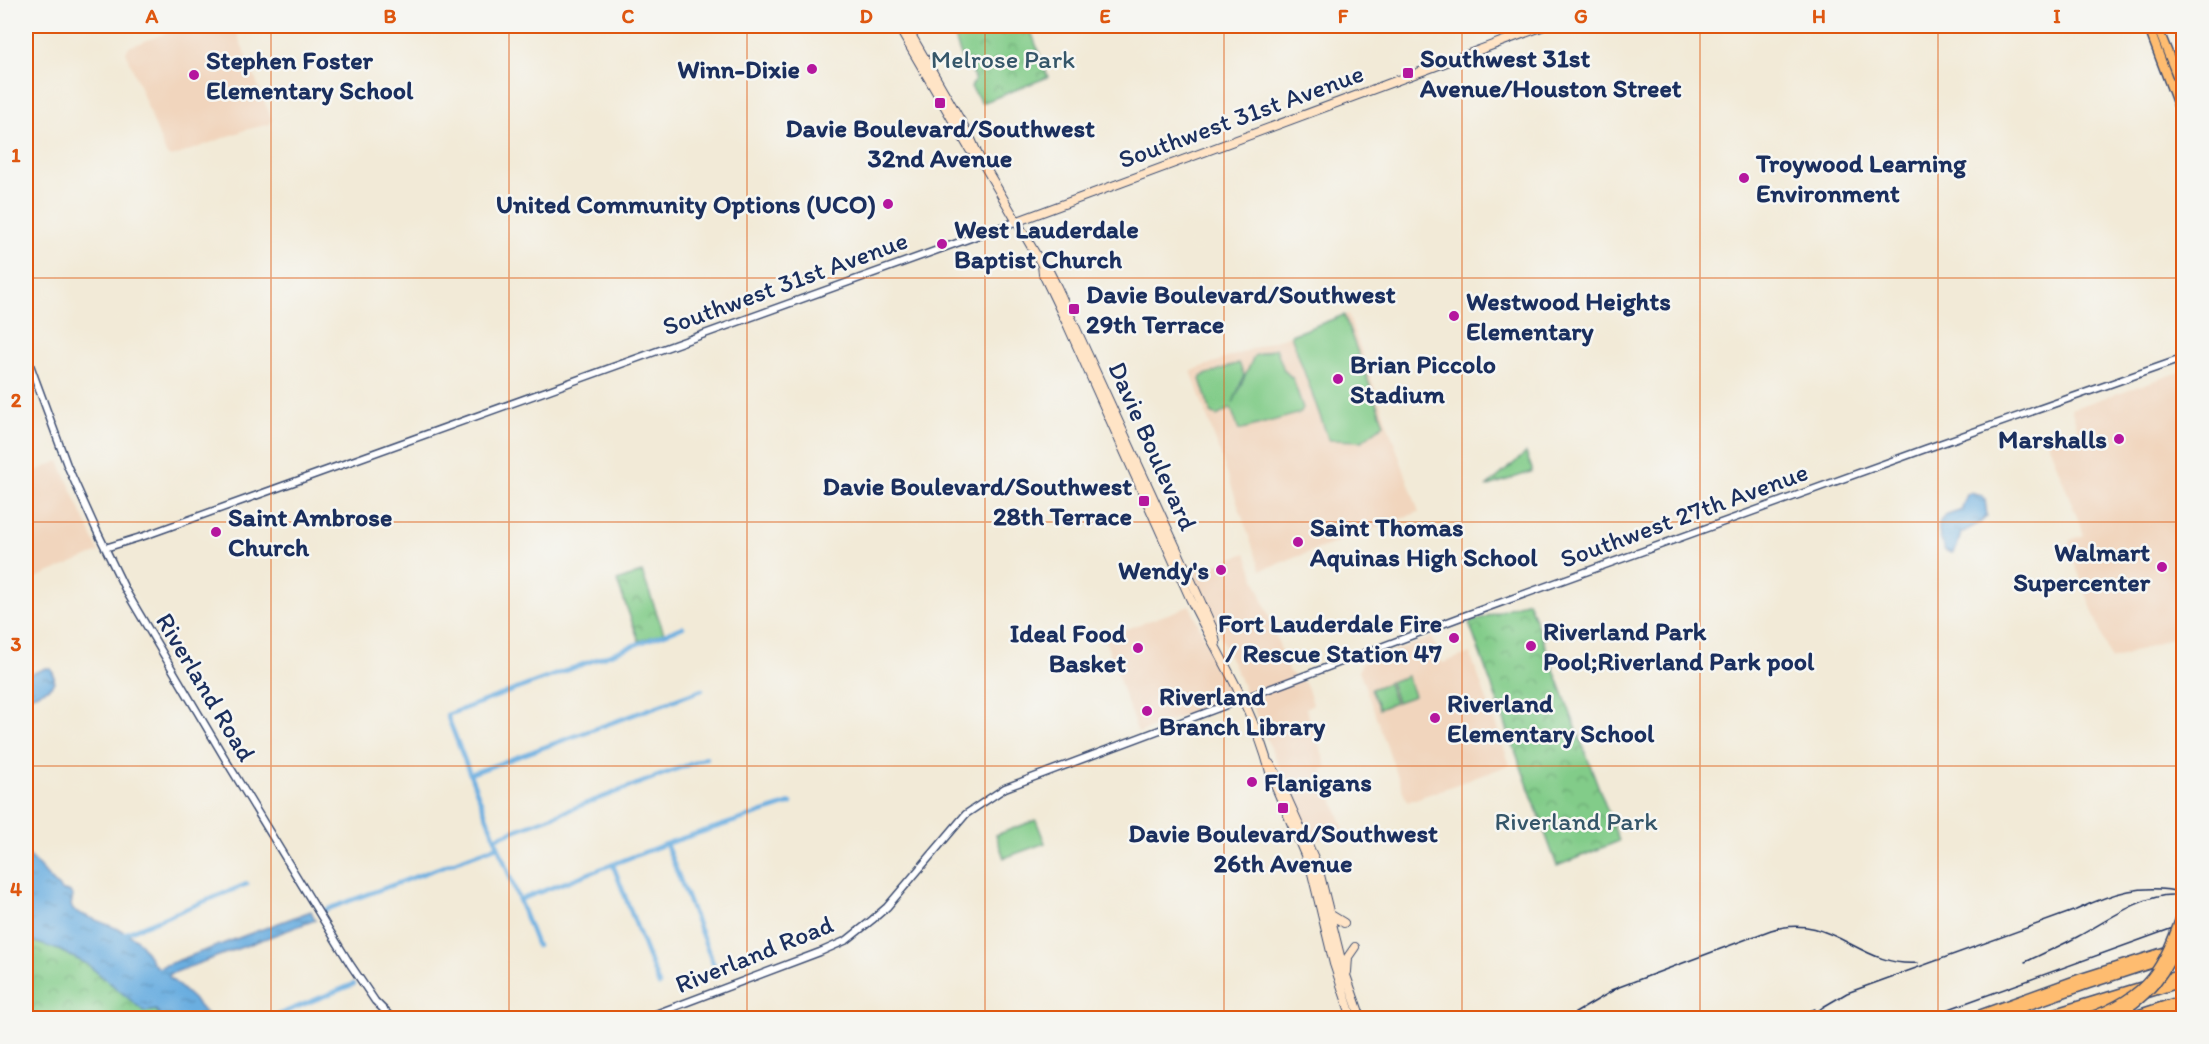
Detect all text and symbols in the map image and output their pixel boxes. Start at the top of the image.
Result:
text: A [145,4,159,28]
text: B [384,4,397,28]
text: C [622,4,635,28]
text: D [859,4,873,28]
text: E [1099,4,1111,28]
text: F [1338,4,1349,28]
text: G [1574,4,1588,28]
text: H [1812,4,1826,28]
text: I [2053,4,2061,28]
place label: Southwest 31st Avenue/Houston Street [1419,42,1682,104]
park label: Melrose Park [931,43,1075,75]
place label: Stephen Foster Elementary School [206,44,414,106]
place label: Winn-Dixie [677,53,800,85]
street label: Southwest 31st Avenue [1114,57,1368,175]
marker: Winn-Dixie [805,62,819,76]
marker: Southwest 31st Avenue/Houston Street [1401,66,1415,80]
marker: Stephen Foster Elementary School [187,68,201,82]
marker: Davie Boulevard/Southwest 32nd Avenue [933,96,947,110]
place label: Davie Boulevard/Southwest 32nd Avenue [785,112,1095,174]
text: 1 [11,143,21,167]
place label: Troywood Learning Environment [1755,147,1967,209]
marker: Troywood Learning Environment [1737,171,1751,185]
place label: United Community Options (UCO) [496,188,876,220]
marker: United Community Options (UCO) [881,197,895,211]
place label: West Lauderdale Baptist Church [954,213,1139,275]
street label: Southwest 31st Avenue [658,224,912,342]
marker: West Lauderdale Baptist Church [935,237,949,251]
place label: Davie Boulevard/Southwest 29th Terrace [1086,278,1396,340]
place label: Westwood Heights Elementary [1466,285,1671,347]
marker: Davie Boulevard/Southwest 29th Terrace [1067,302,1081,316]
marker: Westwood Heights Elementary [1447,309,1461,323]
place label: Brian Piccolo Stadium [1350,348,1496,410]
street label: Davie Boulevard [1101,356,1205,536]
marker: Brian Piccolo Stadium [1331,372,1345,386]
text: 2 [11,388,22,412]
place label: Marshalls [1998,423,2107,455]
marker: Marshalls [2112,432,2126,446]
street label: Southwest 27th Avenue [1556,455,1812,575]
place label: Davie Boulevard/Southwest 28th Terrace [823,470,1132,532]
marker: Davie Boulevard/Southwest 28th Terrace [1137,494,1151,508]
place label: Saint Ambrose Church [228,501,392,563]
place label: Saint Thomas Aquinas High School [1309,511,1538,573]
marker: Saint Ambrose Church [209,525,223,539]
marker: Saint Thomas Aquinas High School [1291,535,1305,549]
place label: Walmart Supercenter [2013,536,2151,598]
place label: Wendy's [1118,554,1209,586]
marker: Walmart Supercenter [2155,560,2169,574]
marker: Wendy's [1214,563,1228,577]
street label: Riverland Road [149,607,263,767]
place label: Fort Lauderdale Fire / Rescue Station 47 [1218,607,1442,669]
place label: Riverland Park Pool;Riverland Park pool [1543,615,1815,677]
place label: Ideal Food Basket [1010,617,1127,679]
marker: Fort Lauderdale Fire / Rescue Station 47 [1447,631,1461,645]
text: 3 [11,632,22,656]
marker: Riverland Park Pool;Riverland Park pool [1524,639,1538,653]
marker: Ideal Food Basket [1131,641,1145,655]
place label: Riverland Branch Library [1159,680,1326,742]
place label: Riverland Elementary School [1447,687,1655,749]
marker: Riverland Branch Library [1140,704,1154,718]
marker: Riverland Elementary School [1428,711,1442,725]
place label: Flanigans [1264,766,1372,798]
marker: Flanigans [1245,775,1259,789]
marker: Davie Boulevard/Southwest 26th Avenue [1276,801,1290,815]
park label: Riverland Park [1494,805,1658,837]
place label: Davie Boulevard/Southwest 26th Avenue [1128,817,1438,879]
text: 4 [10,877,22,901]
street label: Riverland Road [670,908,838,1000]

